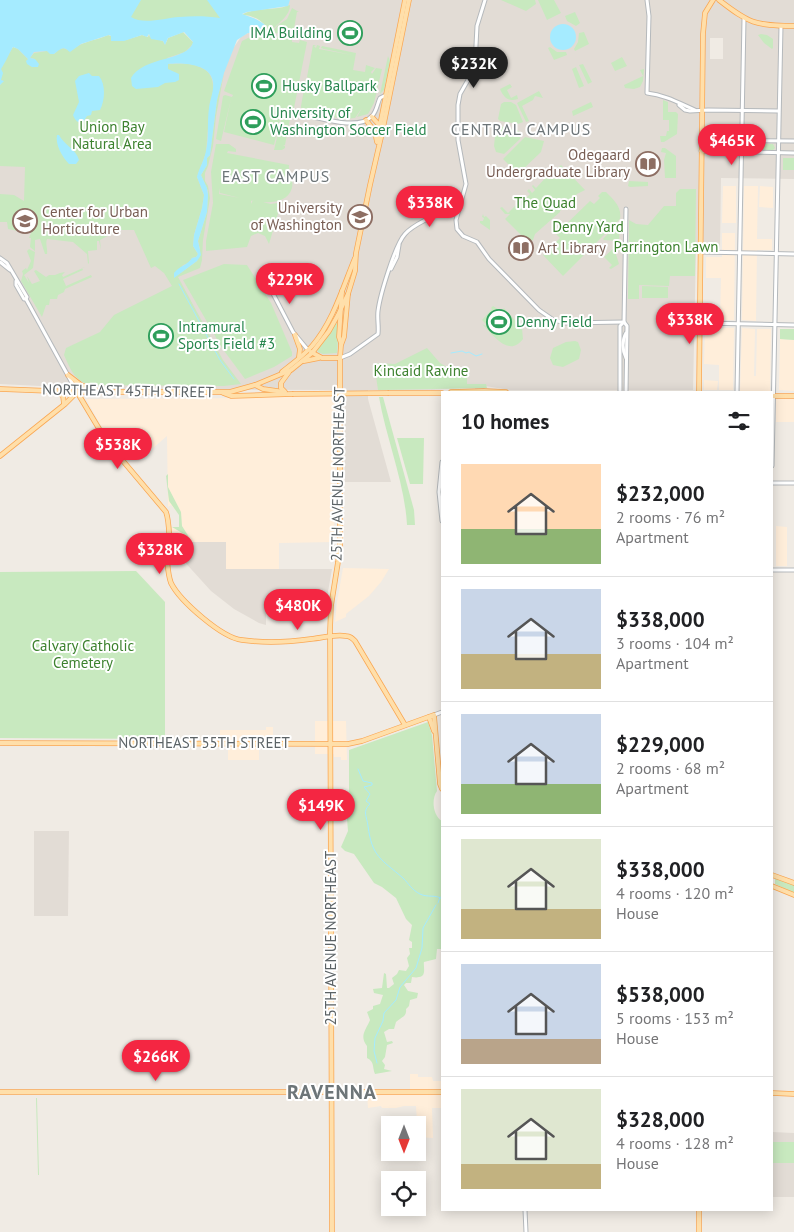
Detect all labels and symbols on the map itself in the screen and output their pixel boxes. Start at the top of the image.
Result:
sports icon: IMA Building [337,20,363,46]
place label: IMA Building [250,23,332,42]
pin: $232K [439,46,509,89]
sports icon: Husky Ballpark [251,73,277,99]
place label: Husky Ballpark [282,76,378,95]
place label: University of Washington Soccer Field [270,103,427,139]
sports icon: University of Washington Soccer Field [240,109,266,135]
park label: Union Bay Natural Area [72,117,152,153]
district label: CENTRAL CAMPUS [451,119,591,139]
pin: $465K [697,124,767,166]
place label: Odegaard Undergraduate Library [486,145,630,181]
library icon: Odegaard Undergraduate Library [635,151,661,177]
district label: EAST CAMPUS [222,166,330,186]
pin: $338K [395,186,465,228]
park label: The Quad [514,193,576,212]
place label: University of Washington [250,198,342,234]
place label: Center for Urban Horticulture [42,202,148,238]
school or university icon: University of Washington [347,204,373,230]
school or university icon: Center for Urban Horticulture [12,208,38,234]
park label: Denny Yard [552,217,624,236]
library icon: Art Library [508,235,534,261]
park label: Parrington Lawn [613,237,719,256]
place label: Art Library [538,238,606,257]
pin: $229K [255,262,325,305]
pin: $338K [655,302,725,345]
sports icon: Denny Field [486,309,512,335]
place label: Denny Field [516,312,592,331]
place label: Intramural Sports Field #3 [178,317,275,353]
sports icon: Intramural Sports Field #3 [148,323,174,349]
park label: Kincaid Ravine [374,361,468,380]
street label: NORTHEAST 45TH STREET [42,380,215,402]
street label: 25TH AVENUE NORTHEAST [326,386,349,562]
pin: $538K [83,428,153,470]
pin: $328K [125,532,195,575]
pin: $480K [263,588,333,631]
park label: Calvary Catholic Cemetery [32,636,135,672]
street label: NORTHEAST 55TH STREET [118,733,291,752]
pin: $149K [286,788,356,831]
street label: 25TH AVENUE NORTHEAST [321,850,340,1025]
pin: $266K [121,1040,191,1082]
district label: RAVENNA [287,1079,377,1105]
north arrow [381,1116,426,1161]

